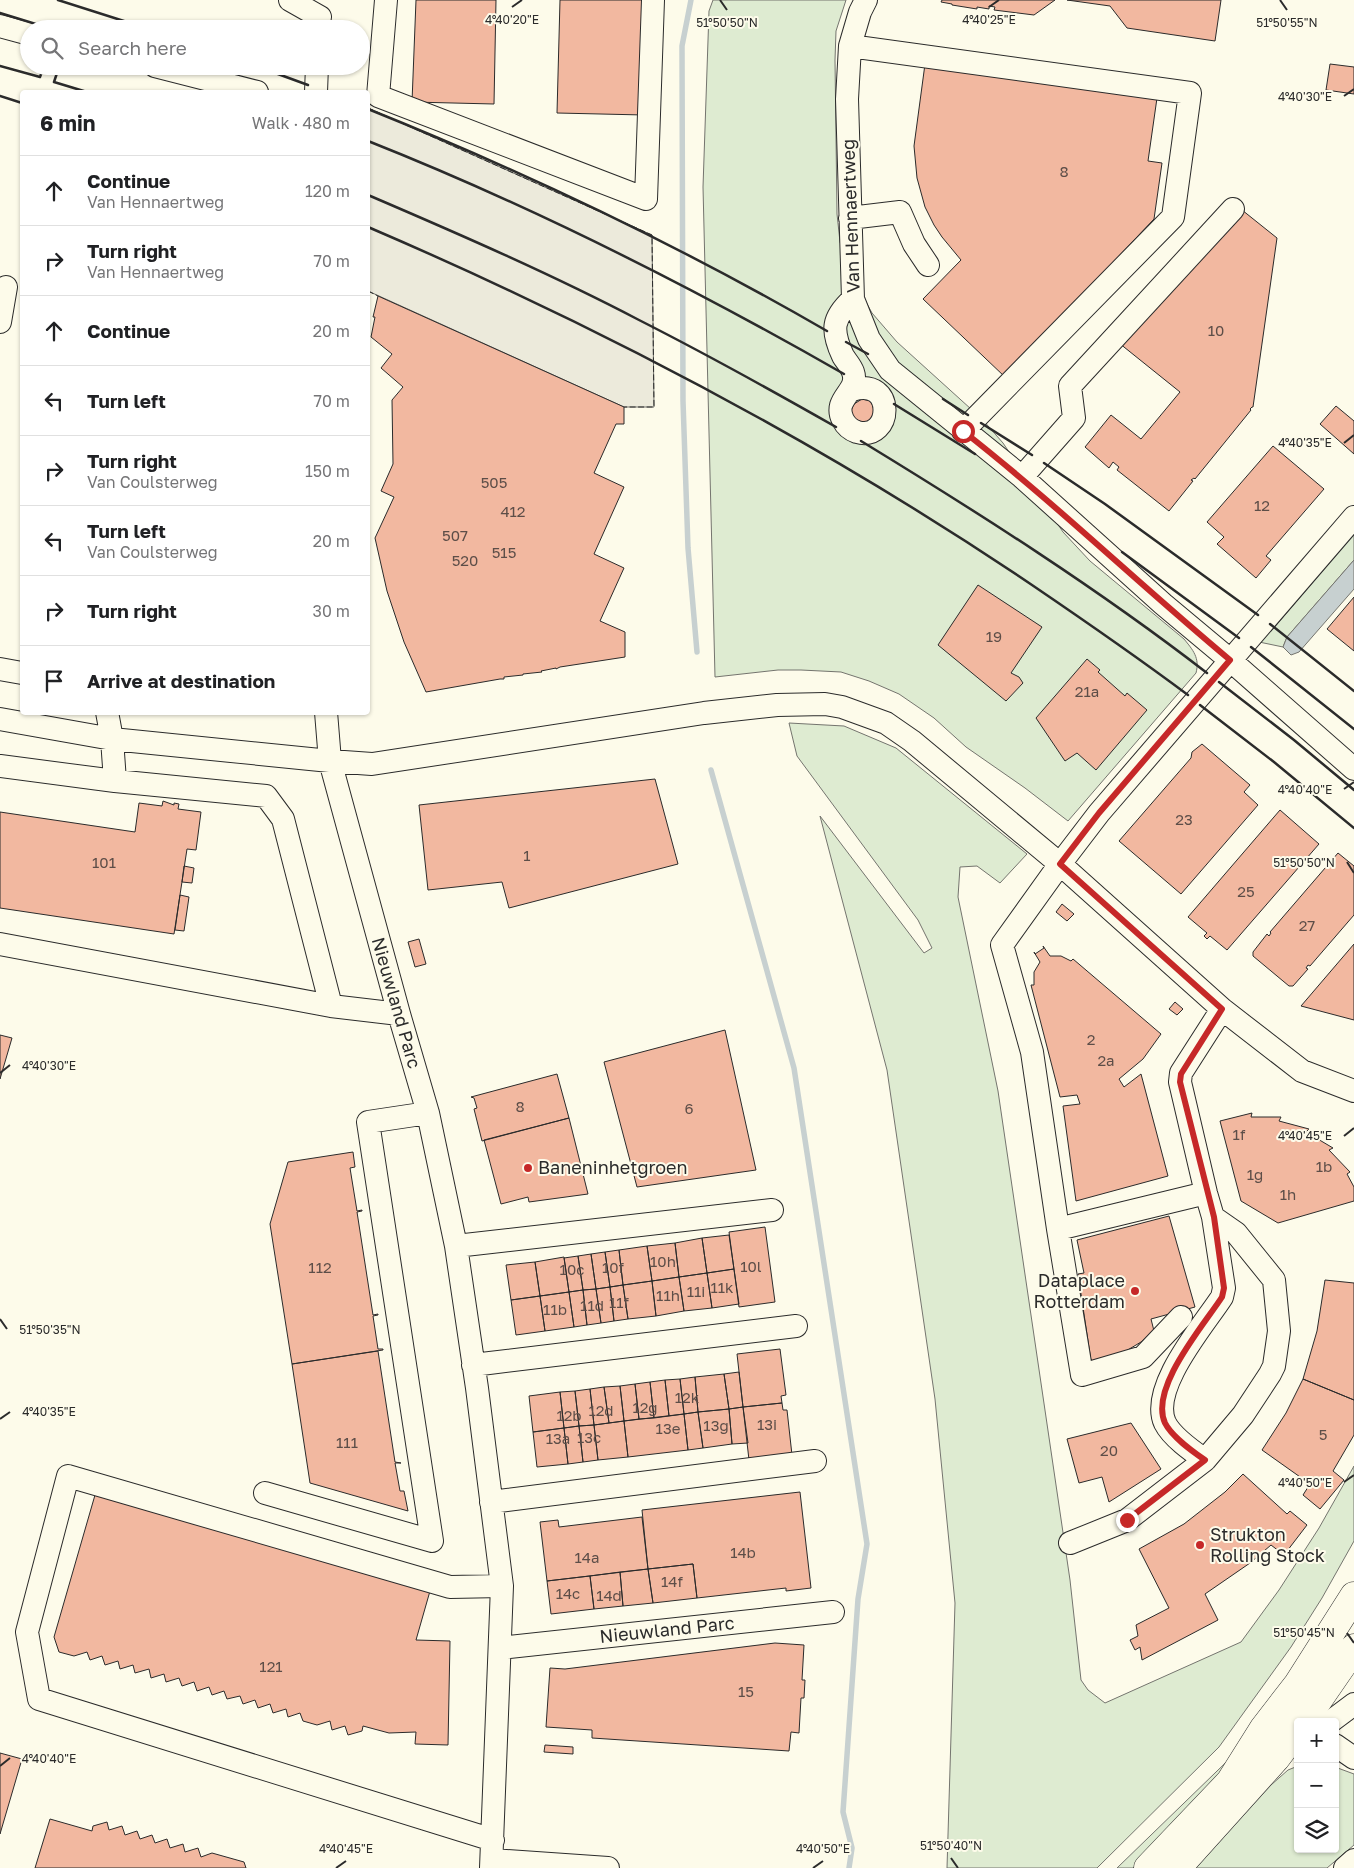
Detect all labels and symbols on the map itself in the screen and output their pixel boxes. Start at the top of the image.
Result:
text: 4°40'20"E [485,12,539,27]
text: 4°40'25"E [962,12,1016,27]
text: 51°50'50"N [696,15,758,30]
text: 51°50'55"N [1256,15,1318,30]
text: 4°40'30"E [1278,89,1332,104]
street label: Van Hennaertweg [836,139,864,294]
house number: 8 [1059,162,1069,180]
house number: 10 [1208,321,1224,339]
route start [952,420,975,443]
text: 4°40'35"E [1278,435,1332,450]
house number: 505 [481,473,507,491]
house number: 12 [1254,496,1270,514]
house number: 412 [500,502,526,520]
house number: 507 [442,526,468,544]
house number: 515 [492,543,516,561]
house number: 520 [452,551,478,569]
house number: 19 [986,627,1002,645]
house number: 21a [1075,682,1099,700]
text: 4°40'40"E [1278,782,1332,797]
house number: 23 [1175,810,1193,828]
house number: 1 [523,846,531,864]
house number: 101 [92,853,116,871]
text: 51°50'50"N [1273,855,1335,870]
house number: 25 [1237,882,1255,900]
house number: 27 [1299,916,1315,934]
street label: Nieuwland Parc [368,935,426,1071]
house number: 2 [1087,1030,1095,1048]
house number: 2a [1097,1051,1115,1069]
text: 4°40'30"E [22,1058,76,1073]
house number: 8 [515,1097,525,1115]
house number: 6 [684,1099,694,1117]
house number: 1f [1233,1125,1246,1143]
text: 4°40'45"E [1278,1128,1332,1143]
place label: Baneninhetgroen [538,1156,688,1178]
house number: 1b [1316,1157,1332,1175]
marker: Baneninhetgroen [522,1162,534,1174]
house number: 1g [1247,1165,1263,1183]
house number: 1h [1280,1185,1296,1203]
house number: 10h [650,1252,676,1270]
house number: 10l [740,1257,762,1275]
house number: 112 [308,1258,332,1276]
house number: 10f [602,1258,625,1276]
house number: 10c [560,1260,584,1278]
place label: Dataplace Rotterdam [1033,1269,1125,1312]
house number: 11k [710,1278,734,1296]
house number: 11i [687,1282,705,1300]
marker: Dataplace Rotterdam [1129,1285,1141,1297]
house number: 11h [656,1286,680,1304]
house number: 11f [609,1293,630,1311]
house number: 11d [580,1296,604,1314]
house number: 11b [543,1300,567,1318]
text: 51°50'35"N [19,1322,81,1337]
house number: 12k [675,1388,700,1406]
house number: 12g [632,1398,658,1416]
house number: 12d [588,1401,614,1419]
text: 4°40'35"E [22,1404,76,1419]
house number: 12b [556,1406,582,1424]
house number: 13i [757,1415,777,1433]
house number: 13g [703,1416,729,1434]
house number: 13e [656,1419,681,1437]
house number: 5 [1319,1425,1327,1443]
house number: 13c [577,1428,601,1446]
house number: 13a [546,1429,570,1447]
house number: 111 [336,1433,358,1451]
house number: 20 [1100,1441,1118,1459]
text: 4°40'50"E [1278,1475,1332,1490]
route end [1116,1509,1139,1532]
place label: Strukton Rolling Stock [1210,1523,1325,1566]
marker: Strukton Rolling Stock [1194,1539,1206,1551]
house number: 14b [730,1543,756,1561]
house number: 14a [575,1548,599,1566]
house number: 14f [661,1572,683,1590]
house number: 14c [556,1584,580,1602]
house number: 14d [596,1586,622,1604]
street label: Nieuwland Parc [598,1611,736,1647]
text: 51°50'45"N [1273,1625,1335,1640]
house number: 121 [259,1657,283,1675]
house number: 15 [738,1682,754,1700]
text: 4°40'40"E [22,1751,76,1766]
text: 51°50'40"N [920,1838,982,1853]
text: 4°40'45"E [319,1841,373,1856]
text: 4°40'50"E [796,1841,850,1856]

